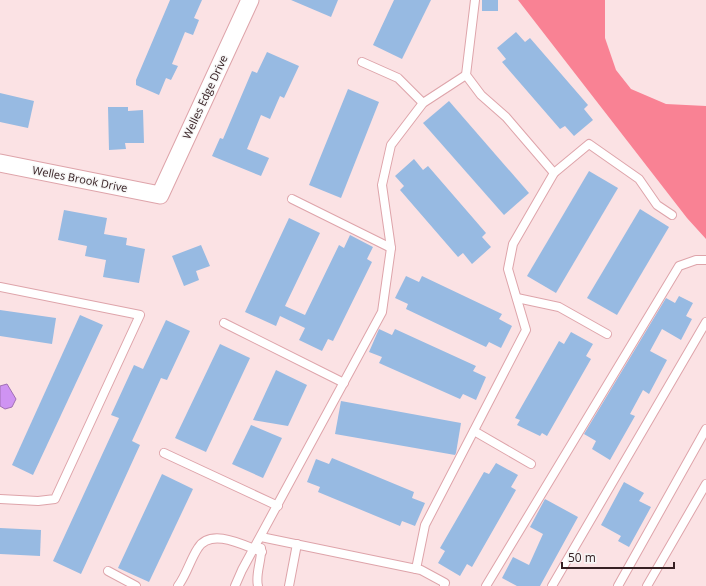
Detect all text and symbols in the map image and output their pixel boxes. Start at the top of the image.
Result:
street label: Welles Edge Drive [179,52,231,141]
street label: Welles Brook Drive [31,162,129,195]
scale bar [562,544,674,570]
text: 50 m [568,549,596,566]

